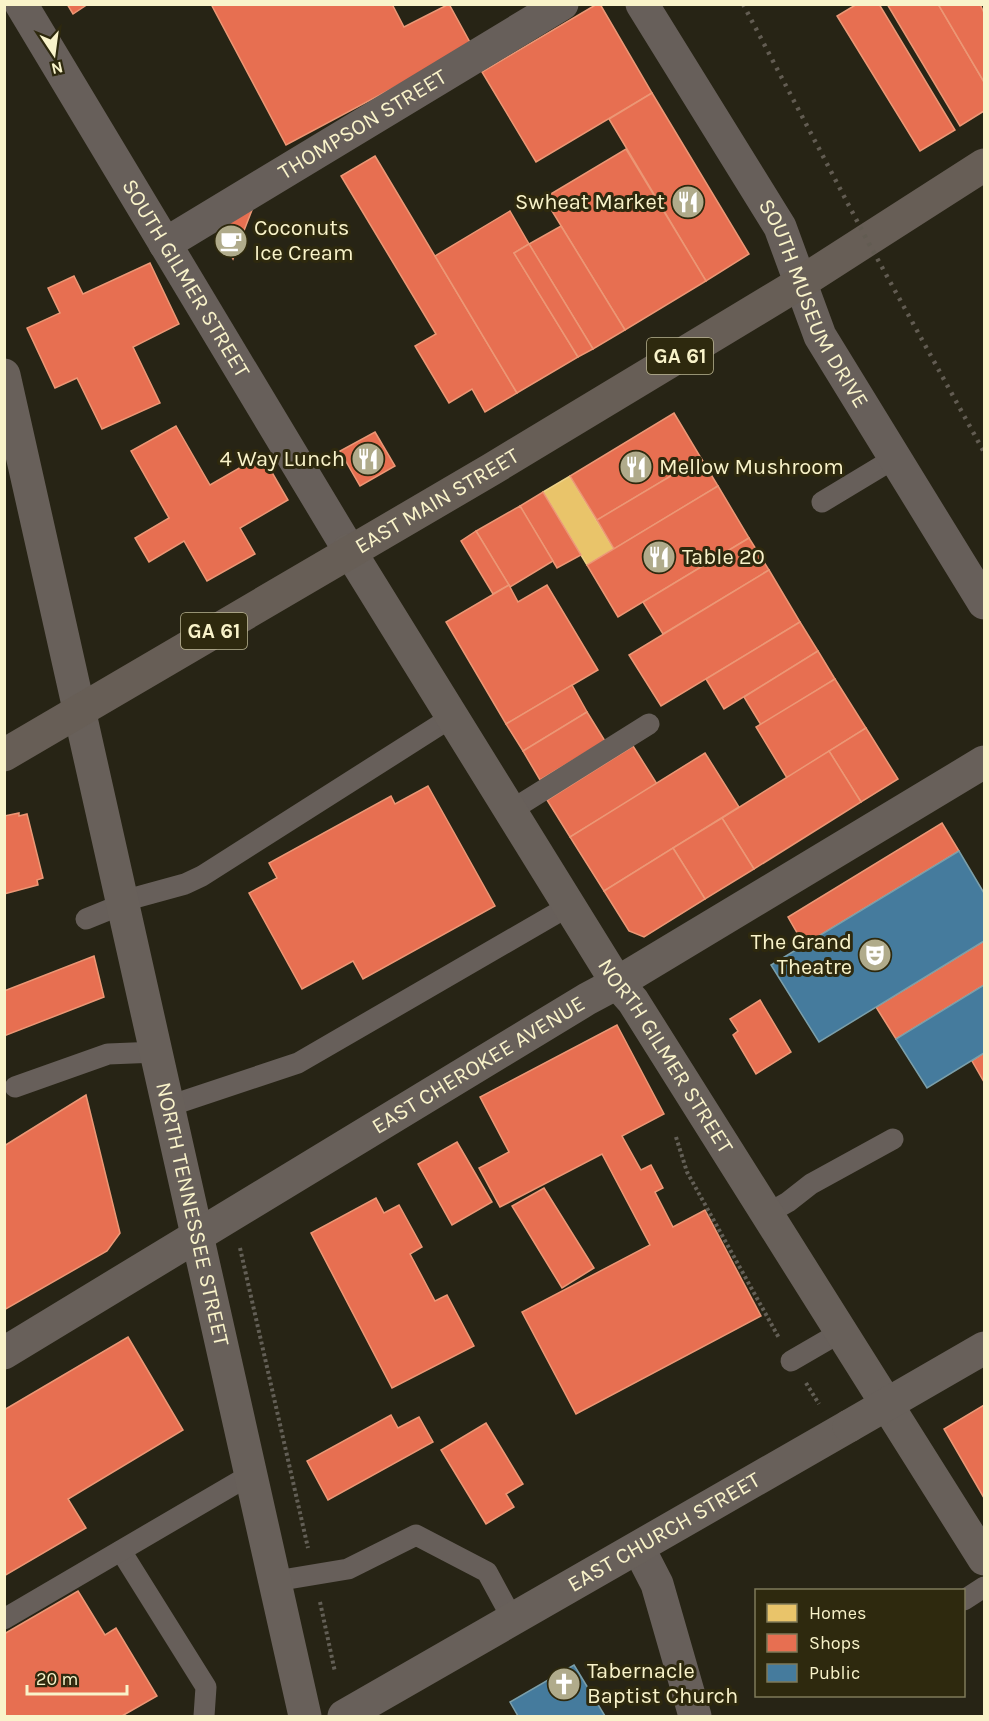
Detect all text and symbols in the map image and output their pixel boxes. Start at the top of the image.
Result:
north arrow [24,24,84,84]
text: N [50,58,65,79]
street label: THOMPSON STREET [274,64,452,185]
street label: SOUTH GILMER STREET [116,174,255,382]
restaurant icon: Swheat Market [670,184,706,220]
place label: Swheat Market [515,189,665,215]
street label: SOUTH MUSEUM DRIVE [753,194,874,413]
place label: Coconuts Ice Cream [254,215,353,266]
cafe icon: Coconuts Ice Cream [213,223,249,259]
road number: GA 61 [647,338,713,374]
restaurant icon: 4 Way Lunch [350,441,386,477]
street label: EAST MAIN STREET [350,443,524,559]
place label: 4 Way Lunch [219,446,345,472]
restaurant icon: Mellow Mushroom [618,449,654,485]
place label: Mellow Mushroom [659,454,844,480]
restaurant icon: Table 20 [641,539,677,575]
place label: Table 20 [682,544,765,570]
road number: GA 61 [181,613,247,649]
place label: The Grand Theatre [751,929,852,980]
theatre icon: The Grand Theatre [857,937,893,973]
street label: NORTH GILMER STREET [592,954,739,1158]
street label: EAST CHEROKEE AVENUE [367,990,590,1140]
street label: NORTH TENNESSEE STREET [150,1080,235,1349]
street label: EAST CHURCH STREET [563,1467,765,1598]
legend [755,1589,965,1697]
text: Homes [809,1602,866,1624]
text: Shops [809,1632,861,1654]
scale bar [27,1658,128,1696]
place label: Tabernacle Baptist Church [587,1658,738,1709]
text: Public [809,1662,860,1684]
church icon: Tabernacle Baptist Church [546,1666,582,1702]
text: 20 m [36,1668,78,1690]

